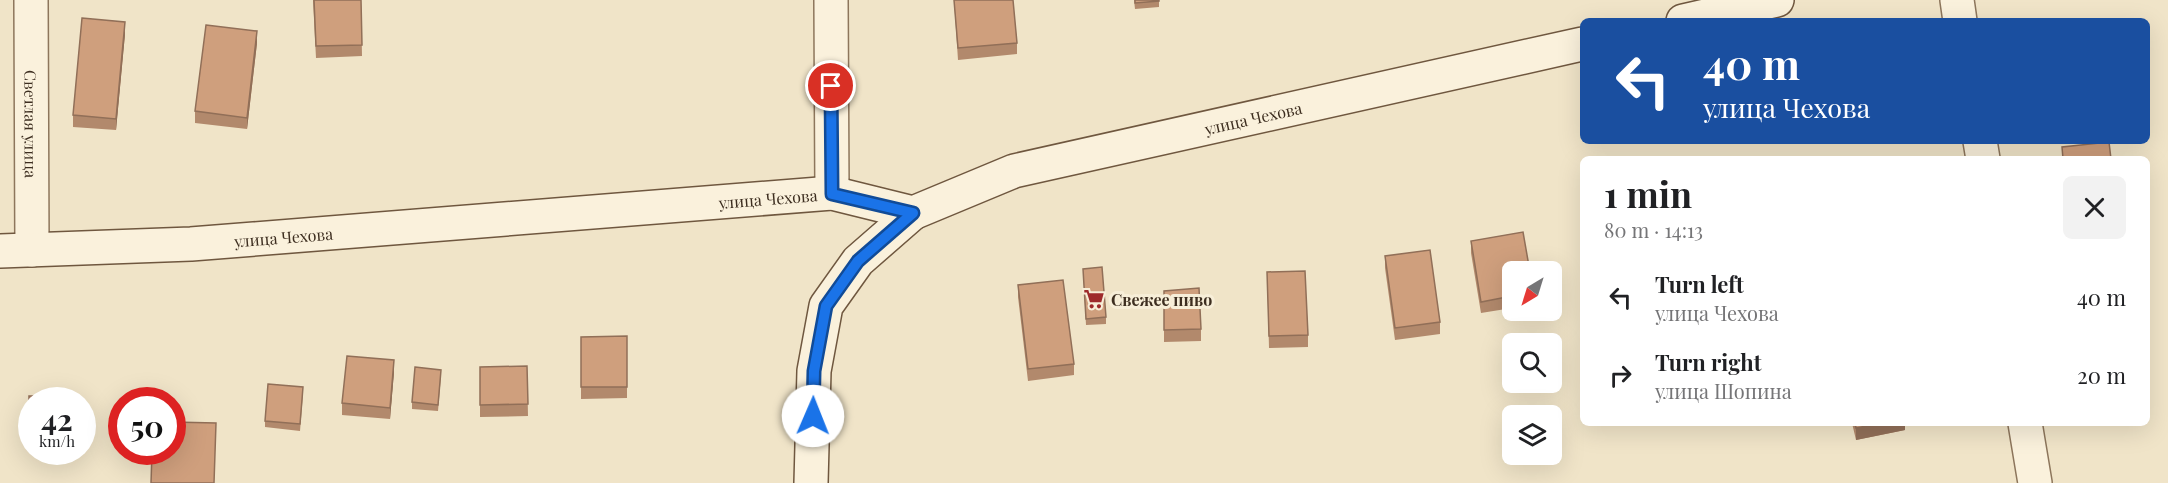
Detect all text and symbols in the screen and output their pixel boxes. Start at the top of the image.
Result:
text: 40 m [1703,35,1800,91]
icon: left [1604,42,1682,120]
pin [805,60,856,111]
icon: arrive [814,69,847,102]
street label: Светлая улица [21,70,42,178]
text: улица Чехова [1703,89,1870,125]
street label: улица Чехова [1201,96,1304,139]
text: 1 min [1604,169,1692,217]
button: close [2063,176,2126,239]
street label: улица Чехова [717,184,818,213]
text: 80 m · 14:13 [1604,216,1703,243]
street label: улица Чехова [232,222,334,251]
north arrow [1502,261,1562,321]
map controls [1502,261,1562,465]
text: Turn left [1655,269,1744,299]
icon: left [1604,281,1637,314]
text: 40 m [2077,282,2126,312]
supermarket icon: Свежее пиво [1082,287,1106,311]
place label: Свежее пиво [1111,289,1212,310]
text: улица Чехова [1655,299,1779,326]
button: search [1502,333,1562,393]
text: Turn right [1655,347,1761,377]
icon: right [1604,359,1637,392]
text: 20 m [2077,360,2126,390]
text: улица Шопина [1655,377,1792,404]
position arrow [781,384,845,448]
speed limit sign: 50 [108,387,186,465]
text: 42 [41,399,73,439]
button: layers [1502,405,1562,465]
text: km/h [39,431,75,451]

